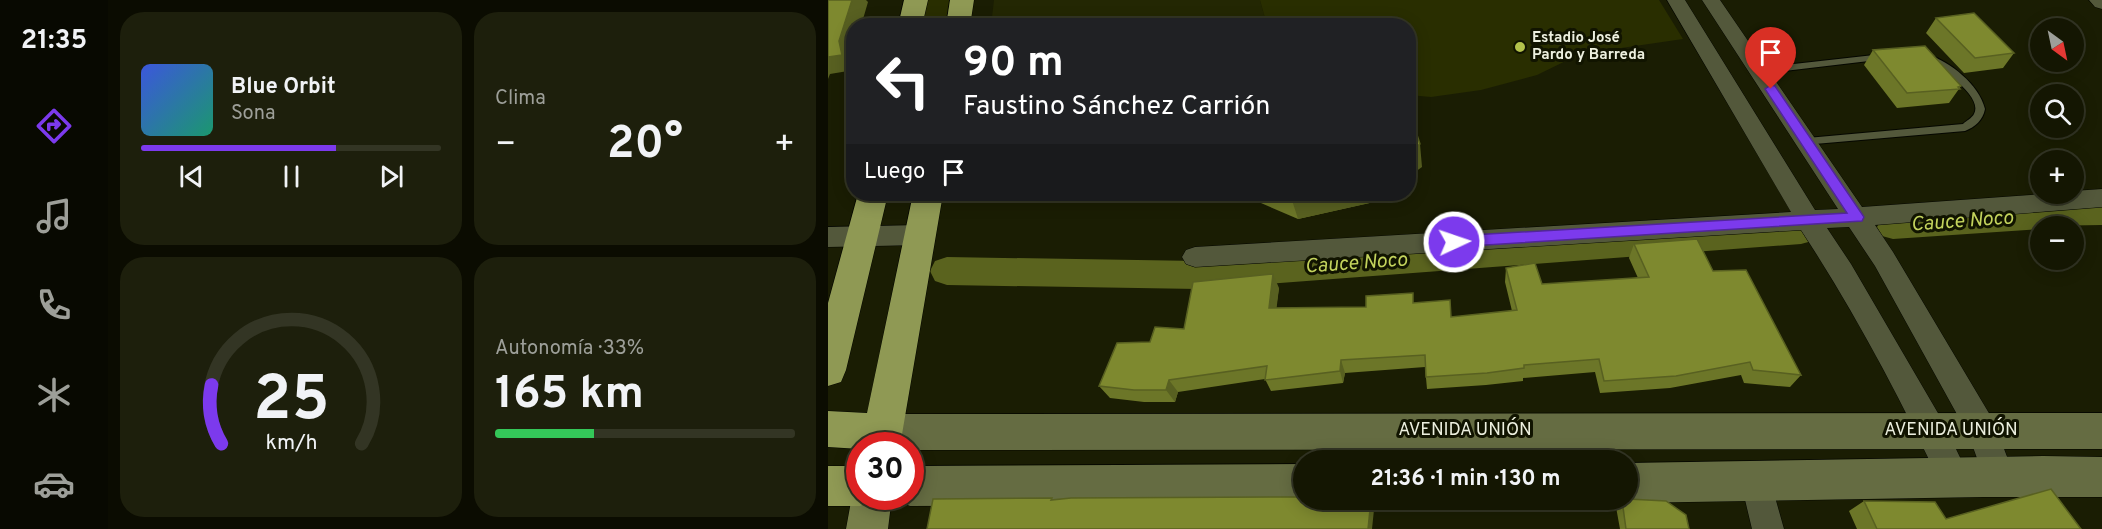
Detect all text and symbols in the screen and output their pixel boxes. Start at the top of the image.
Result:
north arrow [2030,18,2084,72]
map controls [2030,18,2084,270]
text: 21:35 [21,24,87,58]
pin [1745,27,1796,89]
place label: Estadio José Pardo y Barreda [1532,29,1645,65]
icon: arrive [1754,36,1787,69]
text: 90 m [963,38,1064,91]
marker: Estadio José Pardo y Barreda [1513,40,1527,54]
icon: left [864,42,942,120]
text: Blue Orbit [231,74,336,101]
button: search [2030,84,2084,138]
text: Clima [495,86,546,112]
text: Faustino Sánchez Carrión [963,90,1271,124]
text: Sona [231,101,276,127]
icon: directions [33,105,75,147]
text: 20° [607,117,683,174]
text: − [495,125,516,167]
text: + [774,125,795,167]
button: + [2030,150,2084,204]
icon: arrive [937,156,970,189]
text: Luego [864,159,925,186]
icon: previous [175,160,208,193]
icon: pause [275,160,308,193]
icon: next [375,160,408,193]
icon: music [33,195,75,237]
water label: Cauce Noco [1910,205,2014,239]
position arrow [1422,210,1486,274]
button: − [2030,216,2084,270]
water label: Cauce Noco [1304,247,1408,281]
icon: phone [33,284,75,326]
text: Autonomía · 33% [495,336,644,362]
text: 25 [253,363,329,442]
text: 165 km [495,367,644,424]
icon: climate [33,374,75,416]
street label: AVENIDA UNIÓN [1398,417,1532,442]
street label: AVENIDA UNIÓN [1884,417,2018,442]
text: km/h [265,430,317,457]
speed limit sign: 30 [846,432,924,510]
icon: car [33,463,75,505]
text: 21:36 · 1 min · 130 m [1370,466,1561,493]

